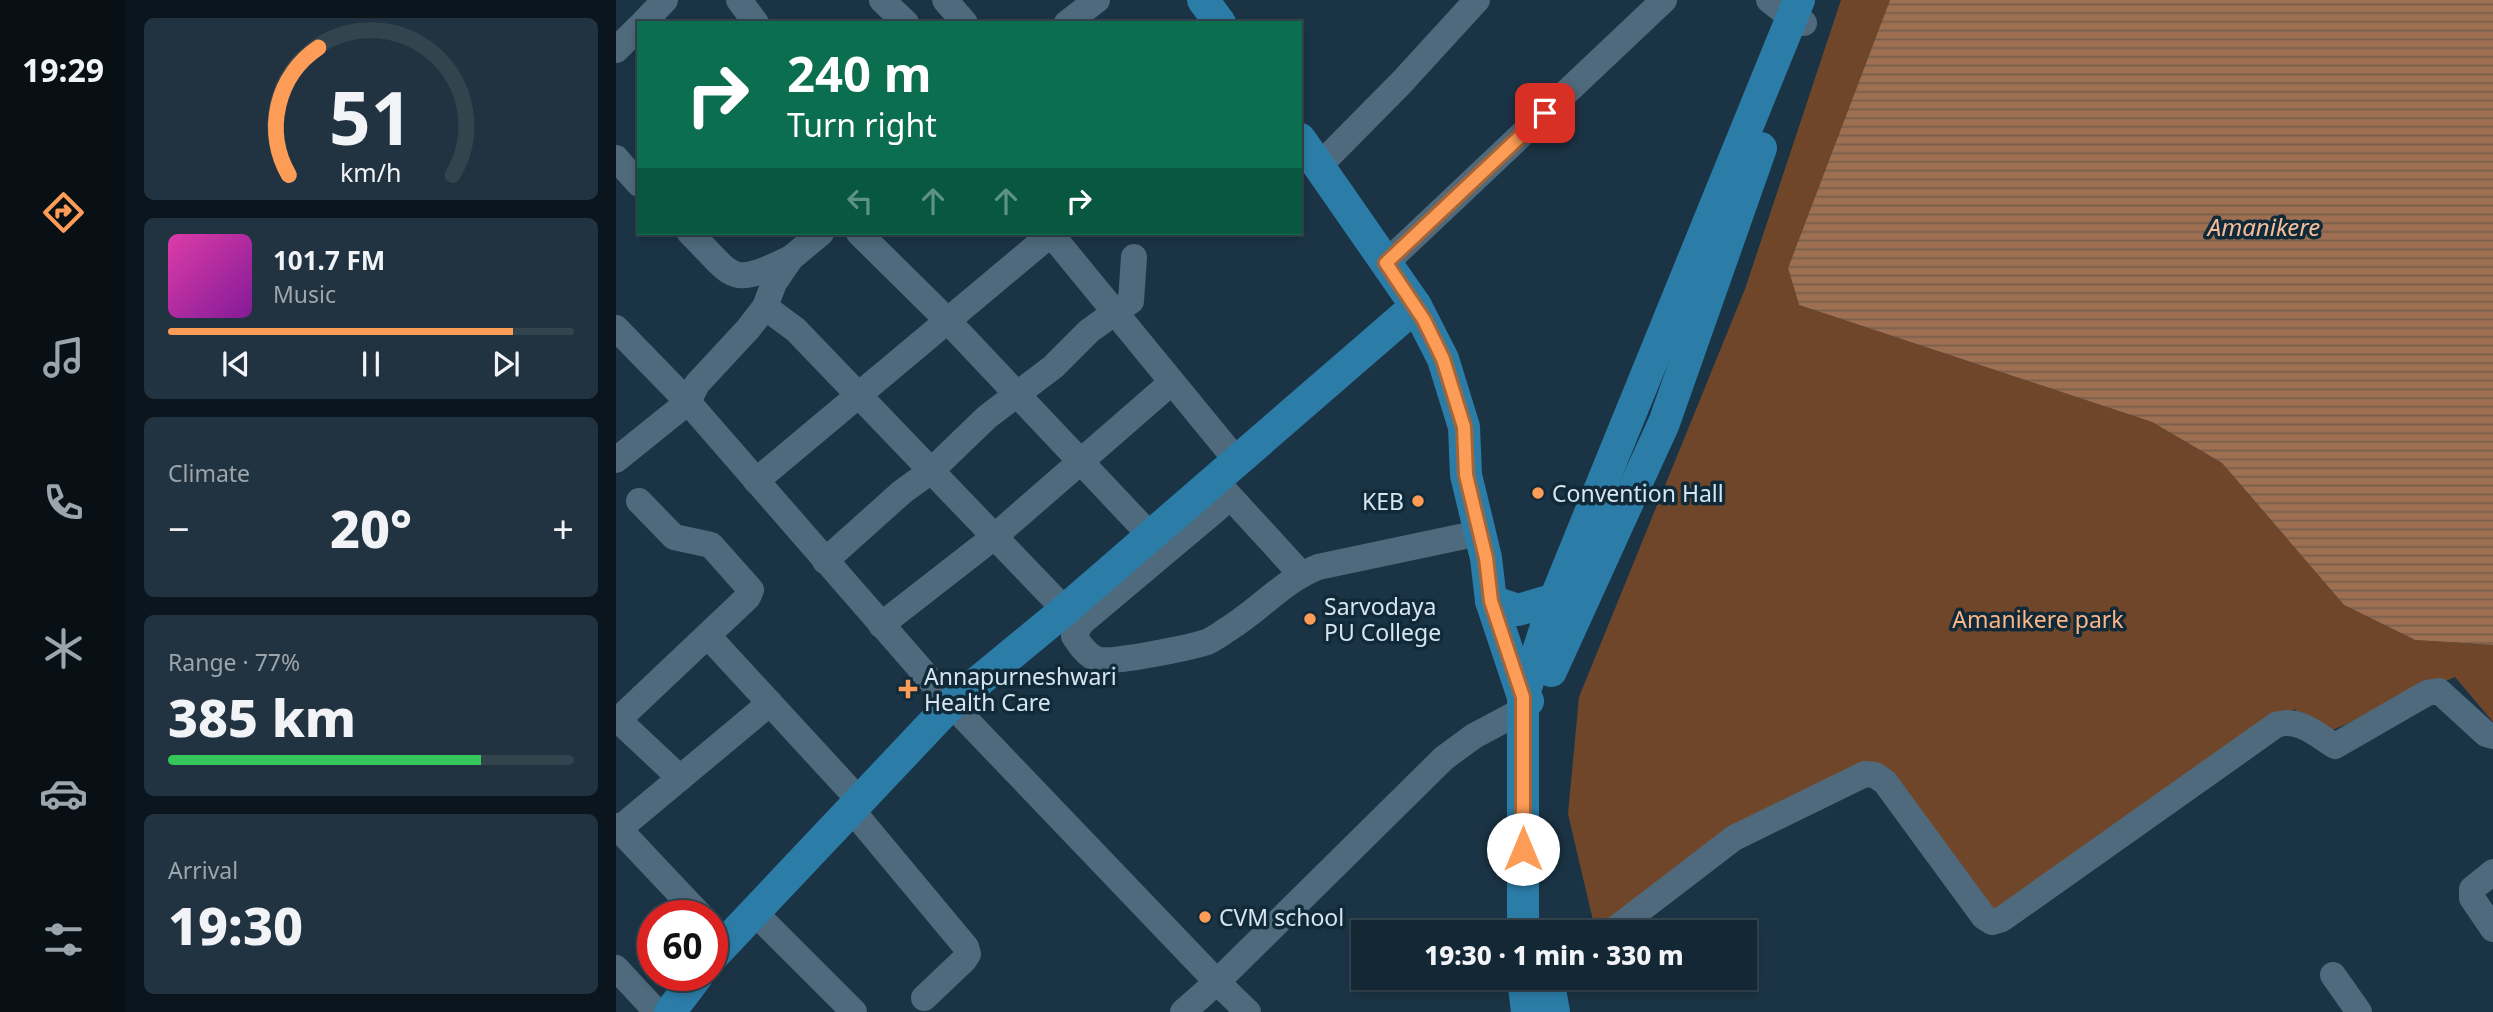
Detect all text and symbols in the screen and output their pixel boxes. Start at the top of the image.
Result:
text: 240 m [787,40,932,106]
text: 19:29 [22,48,104,91]
icon: right [672,49,763,140]
text: 51 [329,67,413,166]
pin [1515,83,1575,143]
icon: arrive [1526,94,1564,132]
text: Turn right [787,103,937,146]
text: km/h [340,155,402,189]
icon: left [841,182,879,220]
icon: ahead [914,182,952,220]
icon: ahead [987,182,1025,220]
icon: right [1060,182,1098,220]
icon: directions [39,188,88,237]
water label: Amanikere [2206,210,2320,243]
text: 101.7 FM [273,242,385,278]
text: Music [273,278,336,310]
icon: music [39,333,88,382]
icon: previous [217,345,255,383]
icon: pause [352,345,390,383]
icon: next [487,345,525,383]
text: Climate [168,457,250,489]
place label: Convention Hall [1552,477,1724,509]
icon: phone [39,478,88,527]
place label: KEB [1362,485,1404,517]
marker: Convention Hall [1530,485,1546,501]
text: 20° [330,492,412,563]
marker: KEB [1410,493,1426,509]
text: − [168,502,190,554]
text: + [552,502,574,554]
place label: Sarvodaya PU College [1324,590,1441,648]
park label: Amanikere park [1952,603,2124,635]
marker: Sarvodaya PU College [1302,611,1318,627]
icon: climate [39,624,88,673]
text: Range · 77% [168,646,300,678]
place label: Annapurneshwari Health Care [924,660,1117,718]
marker: Annapurneshwari Health Care [898,679,918,699]
text: 385 km [168,681,356,752]
icon: car [39,769,88,818]
position arrow [1486,812,1560,886]
text: Arrival [168,854,238,886]
text: 19:30 [168,889,303,960]
speed limit sign: 60 [637,900,728,991]
place label: CVM school [1219,901,1344,933]
marker: CVM school [1197,909,1213,925]
icon: filters [39,915,88,964]
text: 19:30 · 1 min · 330 m [1424,937,1684,973]

